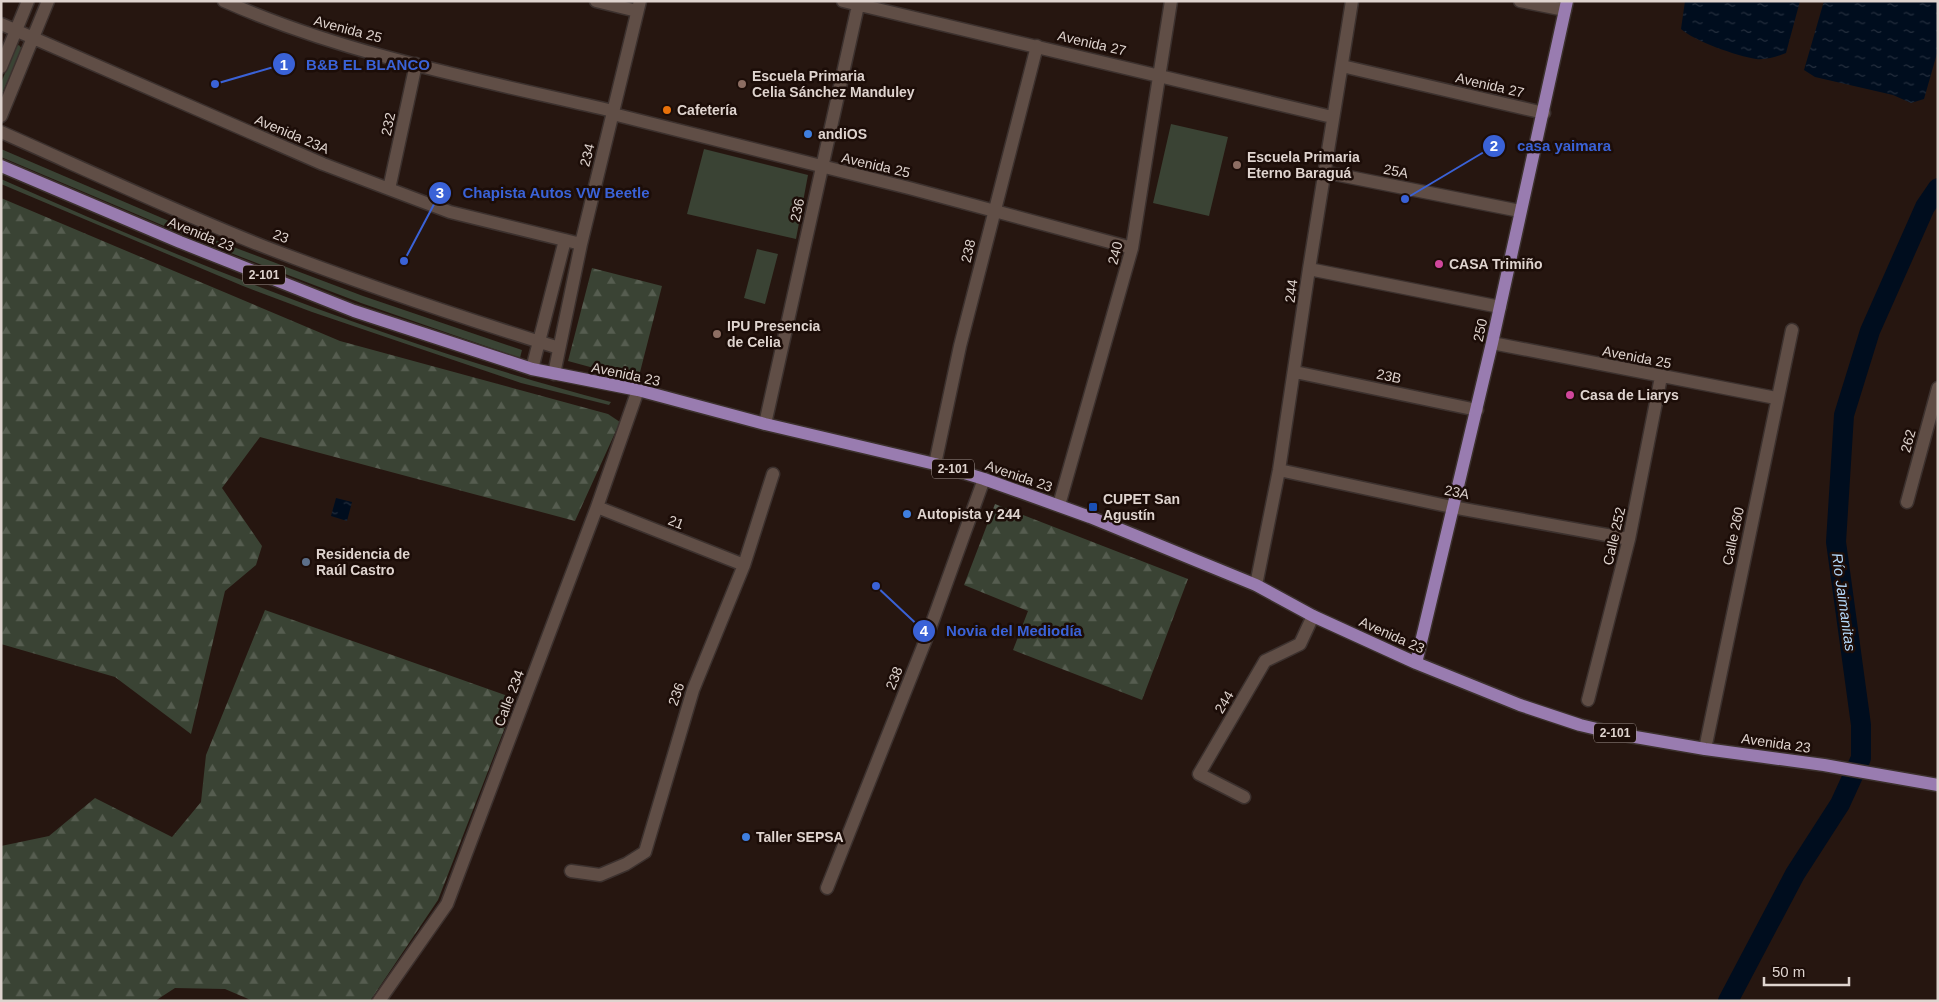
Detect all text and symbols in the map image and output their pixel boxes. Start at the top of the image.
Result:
street label: Avenida 25 [312,12,384,46]
street label: Avenida 27 [1056,27,1128,59]
callout: B&B EL BLANCO [271,49,440,79]
text: 1 [280,56,288,73]
text: B&B EL BLANCO [306,56,430,73]
place label: Escuela Primaria Celia Sánchez Manduley [752,68,915,100]
street label: Avenida 27 [1454,69,1526,101]
marker: Escuela Primaria Celia Sánchez Manduley [736,78,748,90]
place label: Cafetería [677,102,737,118]
marker: Cafetería [661,104,673,116]
street label: Avenida 23A [252,111,332,157]
street label: 232 [378,111,398,137]
place label: andiOS [818,126,867,142]
marker: andiOS [802,128,814,140]
callout: casa yaimara [1482,131,1621,161]
text: 2 [1490,137,1498,154]
text: casa yaimara [1517,137,1612,154]
street label: 234 [576,142,598,168]
street label: Avenida 25 [840,149,912,181]
place label: Escuela Primaria Eterno Baraguá [1247,149,1360,181]
marker: Escuela Primaria Eterno Baraguá [1231,159,1243,171]
street label: 25A [1382,161,1410,181]
callout: Chapista Autos VW Beetle [427,178,660,208]
text: 3 [436,184,444,201]
text: Chapista Autos VW Beetle [463,184,649,201]
street label: 236 [787,197,807,223]
street label: Avenida 23 [166,214,237,255]
street label: 23 [271,226,291,246]
street label: 238 [958,238,978,264]
street label: 240 [1104,240,1126,266]
place label: CASA Trimiño [1449,256,1543,272]
marker: CASA Trimiño [1433,258,1445,270]
road number: 2-101 [243,266,285,284]
street label: 244 [1282,278,1300,304]
street label: 250 [1470,317,1490,343]
place label: IPU Presencia de Celia [727,318,821,350]
marker: IPU Presencia de Celia [711,328,723,340]
street label: Avenida 25 [1601,342,1673,372]
street label: Avenida 23 [590,359,662,389]
street label: 23B [1375,366,1403,386]
place label: Casa de Liarys [1580,387,1679,403]
marker: Casa de Liarys [1564,389,1576,401]
street label: 262 [1897,427,1919,454]
street label: Avenida 23 [983,457,1055,495]
road number: 2-101 [932,459,974,478]
street label: 23A [1443,482,1471,502]
place label: CUPET San Agustín [1103,491,1180,523]
marker: CUPET San Agustín [1087,501,1099,513]
street label: Calle 252 [1600,505,1628,567]
street label: Calle 260 [1719,505,1747,567]
place label: Autopista y 244 [917,506,1021,522]
marker: Autopista y 244 [901,508,913,520]
street label: 21 [666,512,686,532]
place label: Residencia de Raúl Castro [316,546,410,578]
water label: Río Jaimanitas [1829,552,1859,653]
marker: Residencia de Raúl Castro [300,556,312,568]
street label: Avenida 23 [1357,613,1427,657]
callout: Novia del Mediodía [911,616,1092,646]
text: 4 [920,622,929,639]
text: Novia del Mediodía [946,622,1083,639]
street label: 238 [882,664,906,692]
street label: Calle 234 [491,667,527,728]
street label: 236 [665,680,687,708]
street label: 244 [1211,688,1237,716]
road number: 2-101 [1594,724,1636,742]
street label: Avenida 23 [1740,730,1812,756]
place label: Taller SEPSA [756,829,844,845]
marker: Taller SEPSA [740,831,752,843]
scale bar [1764,954,1849,986]
text: 50 m [1772,963,1805,980]

